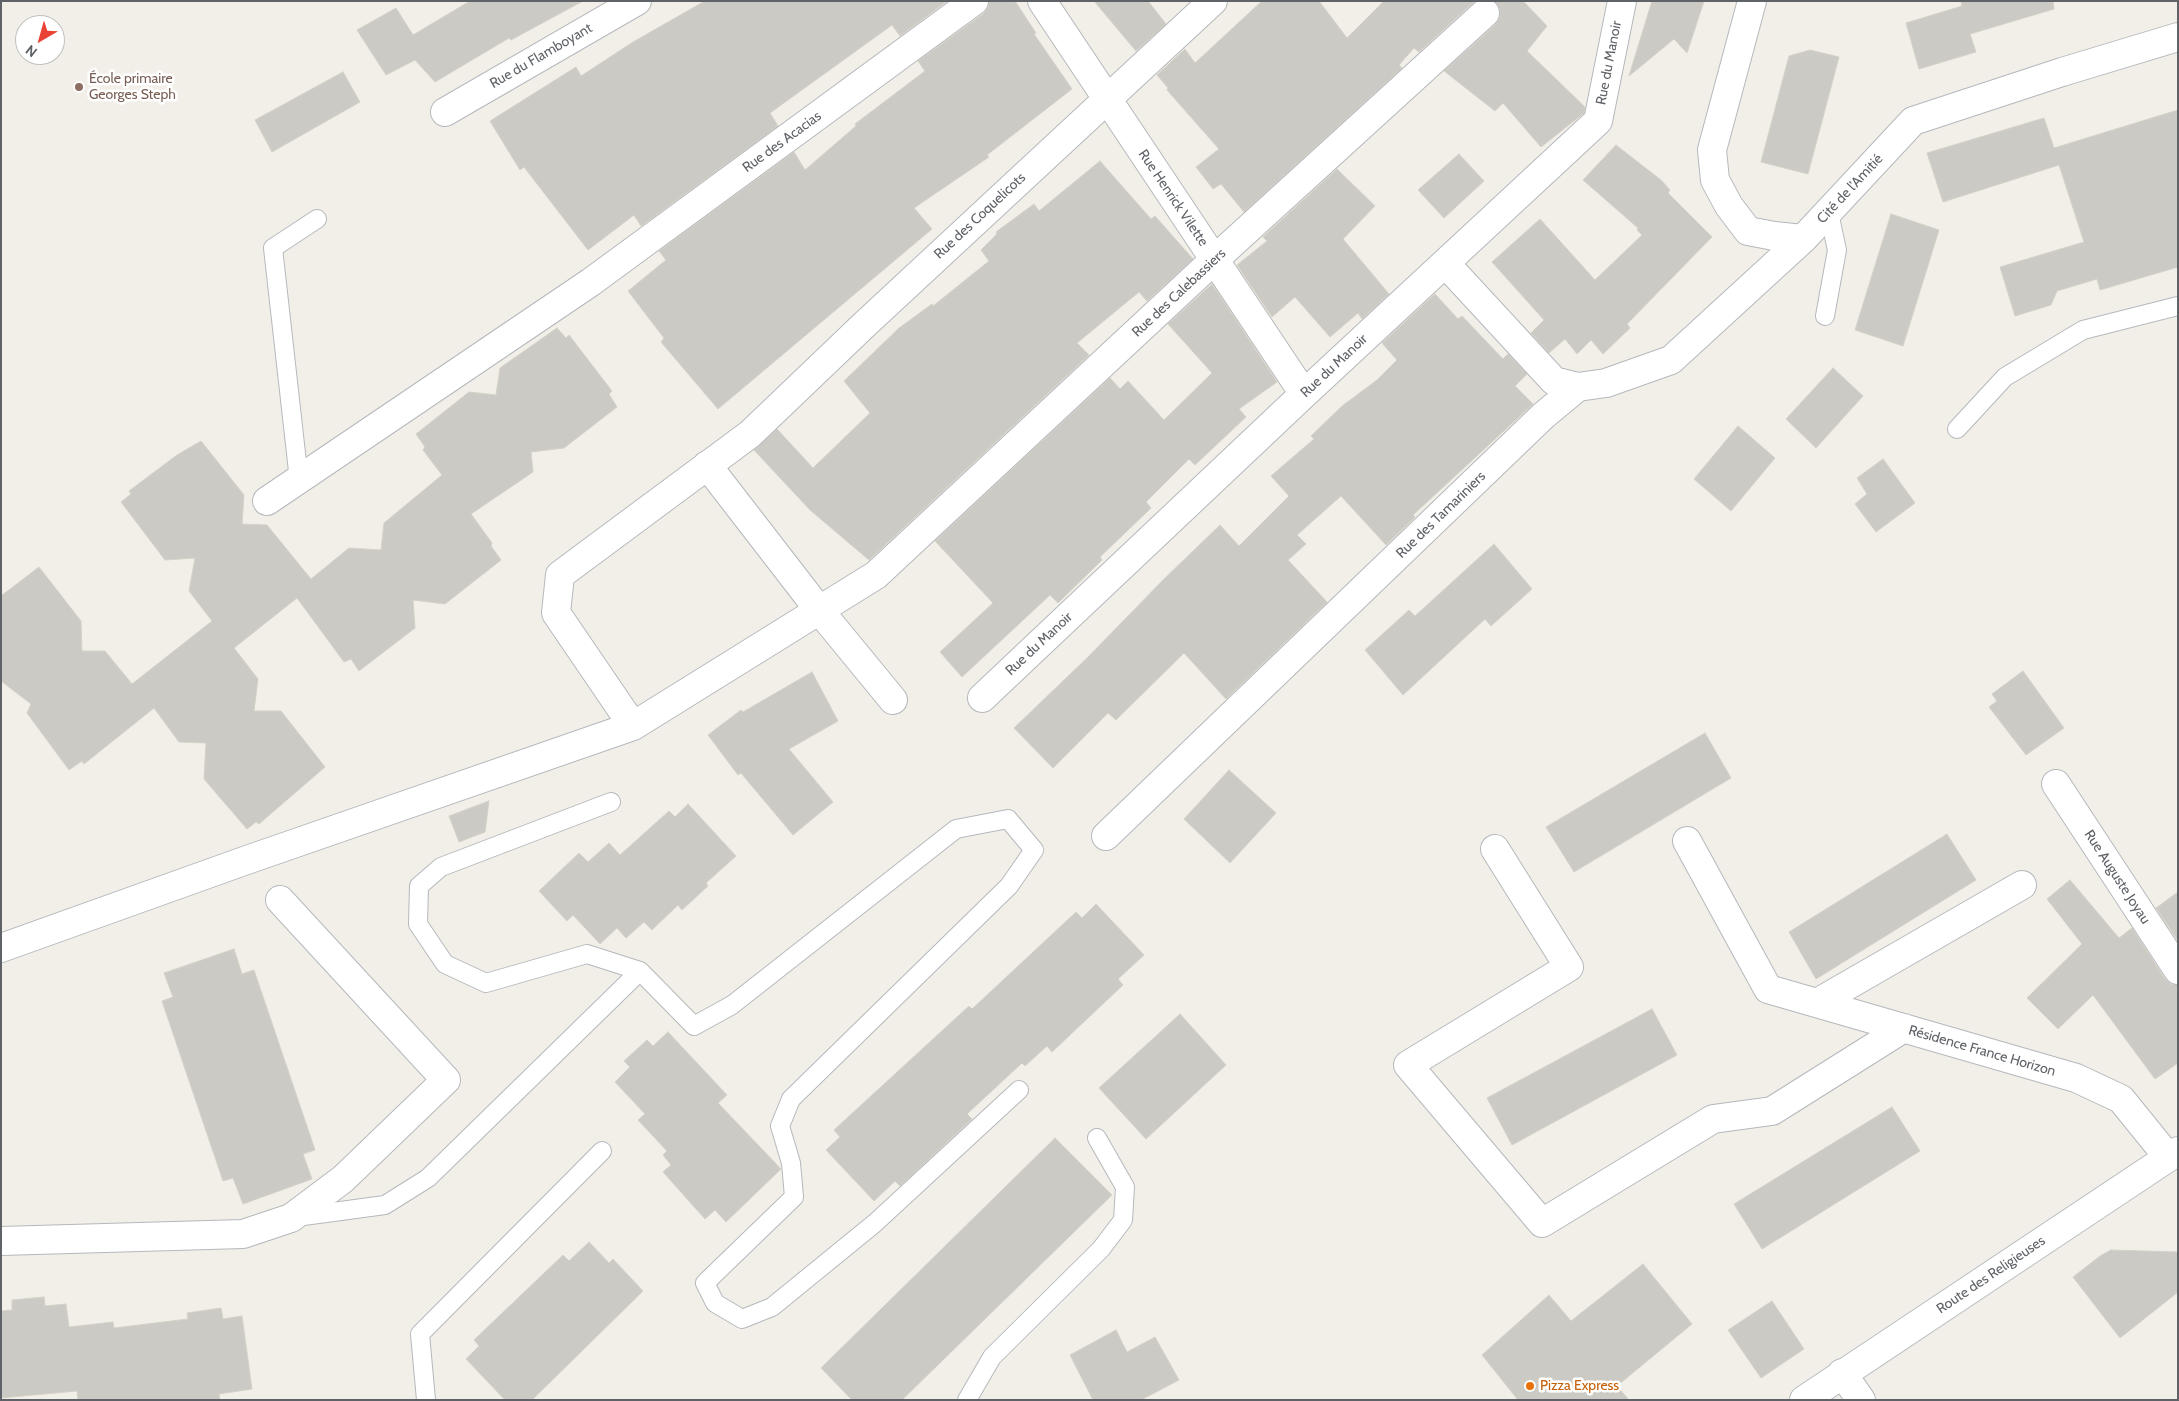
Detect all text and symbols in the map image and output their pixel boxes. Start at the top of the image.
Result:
north arrow [15,15,65,65]
street label: Rue du Flamboyant [487,20,595,92]
street label: Rue du Manoir [1593,20,1625,106]
text: N [22,41,41,61]
place label: École primaire Georges Steph [89,71,176,104]
marker: École primaire Georges Steph [73,81,85,93]
street label: Rue des Acacias [739,108,825,176]
street label: Rue Henrick Vilette [1134,147,1212,249]
street label: Cité de l’Amitié [1814,151,1886,227]
street label: Rue des Coquelicots [931,169,1029,263]
street label: Rue des Calebassiers [1129,245,1229,341]
street label: Rue du Manoir [1297,331,1371,401]
street label: Rue des Tamariniers [1393,468,1489,562]
street label: Rue du Manoir [1002,609,1076,679]
street label: Rue Auguste Joyau [2080,827,2154,927]
street label: Résidence France Horizon [1906,1022,2058,1080]
street label: Route des Religieuses [1934,1232,2048,1318]
place label: Pizza Express [1540,1378,1619,1394]
marker: Pizza Express [1524,1380,1536,1392]

